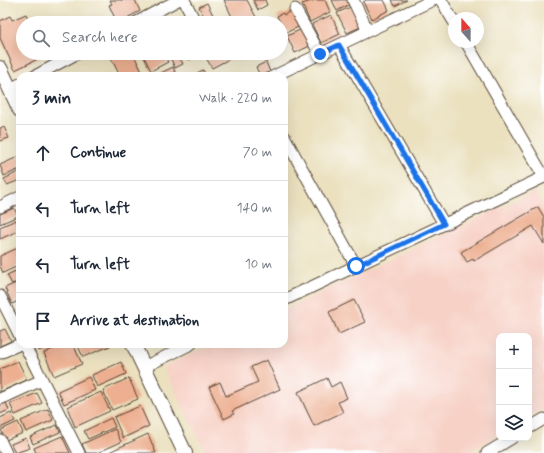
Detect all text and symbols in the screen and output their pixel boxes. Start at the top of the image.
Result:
north arrow [448,12,484,48]
search box [16,16,288,60]
icon: search [30,27,52,49]
text: Search here [62,28,138,48]
route end [311,45,329,63]
text: 3 min [32,87,71,109]
text: Walk · 220 m [199,90,272,107]
icon: ahead [32,142,54,164]
text: Continue [70,143,126,163]
text: 70 m [243,144,272,161]
icon: left [32,198,54,220]
text: Turn left [70,199,130,219]
text: 140 m [237,200,272,217]
icon: left [32,254,54,276]
text: Turn left [70,255,130,275]
text: 10 m [245,256,272,273]
route start [347,257,365,275]
icon: arrive [32,310,54,332]
text: Arrive at destination [70,311,199,331]
map controls [496,333,532,441]
button: + [496,333,532,369]
button: − [496,369,532,405]
button: layers [496,405,532,441]

